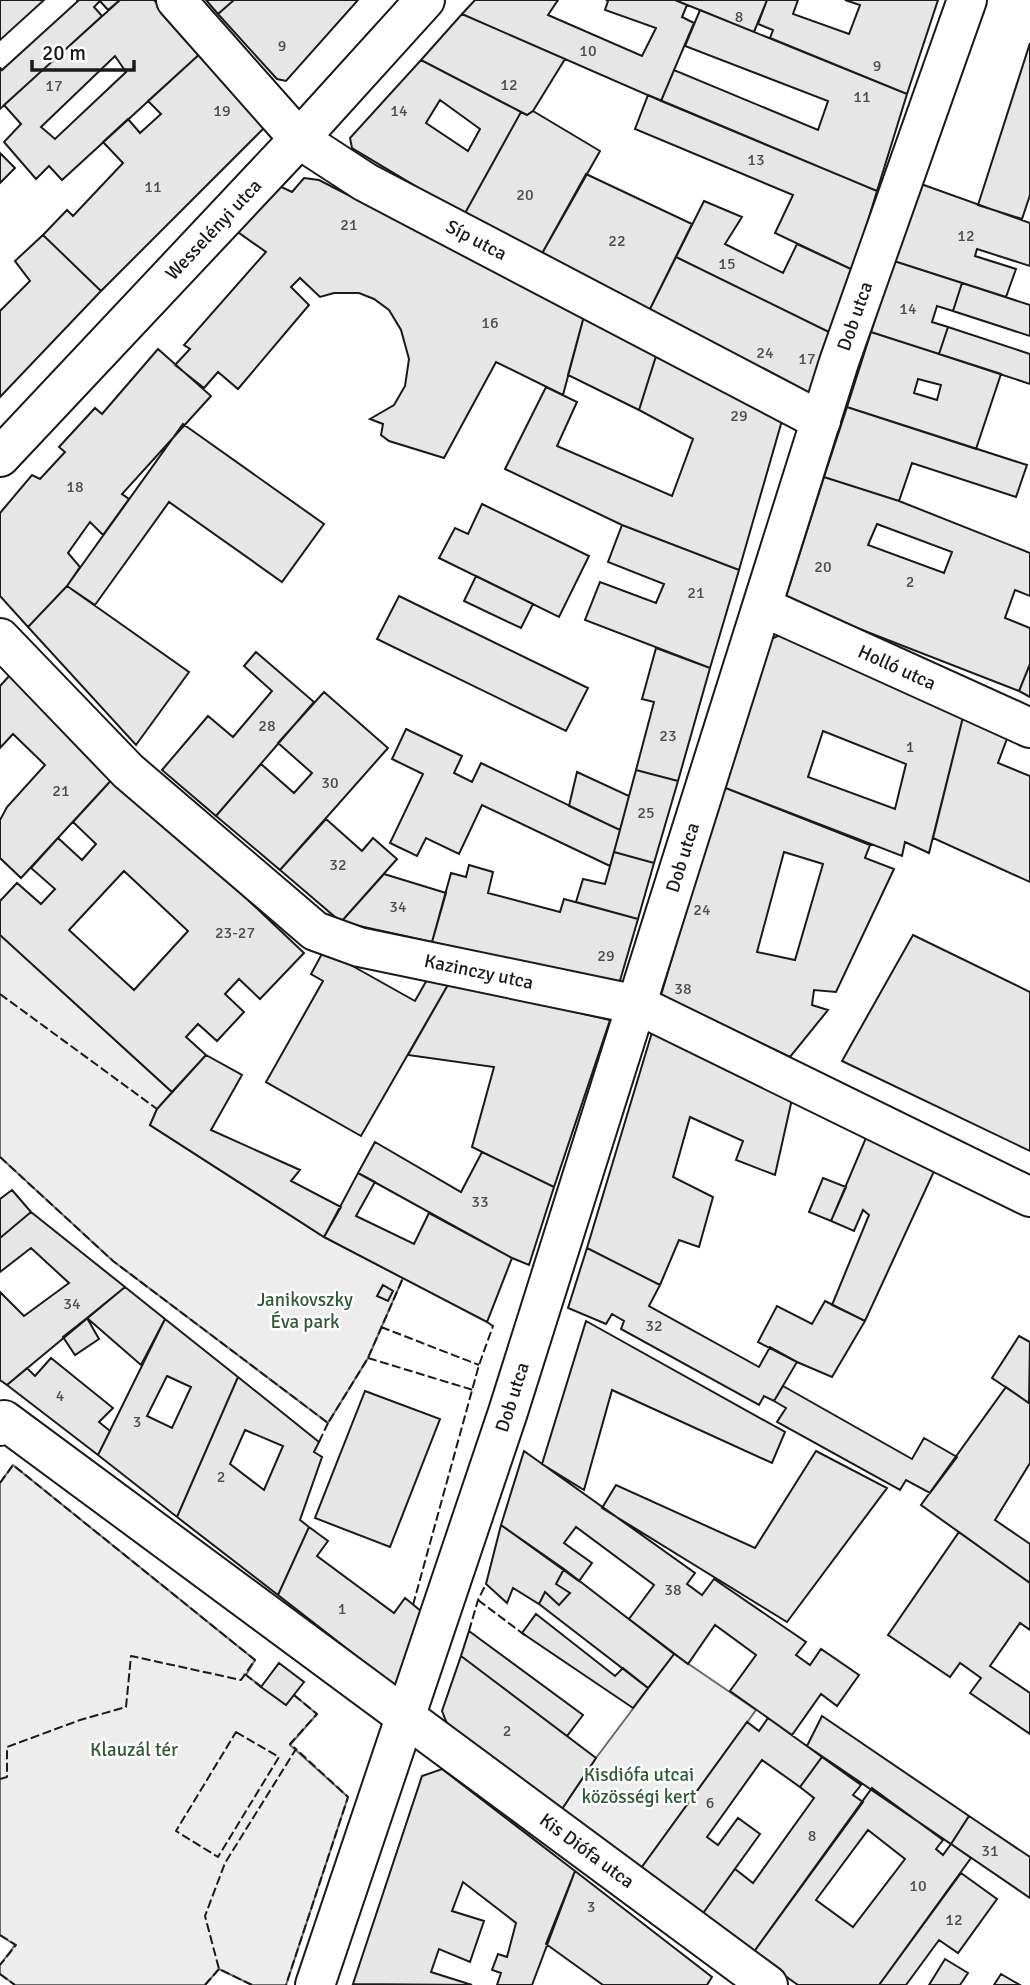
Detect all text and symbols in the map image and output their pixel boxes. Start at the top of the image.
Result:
house number: 8 [735,7,743,27]
scale bar [32,28,133,72]
house number: 9 [278,36,286,56]
text: 20 m [42,40,86,66]
house number: 10 [579,41,597,61]
house number: 9 [873,56,881,76]
house number: 12 [500,75,518,95]
house number: 17 [45,76,63,96]
house number: 11 [853,87,871,107]
house number: 19 [213,101,231,121]
house number: 14 [390,101,408,121]
house number: 13 [747,150,765,170]
street label: Wesselényi utca [160,174,267,285]
house number: 11 [144,177,162,197]
house number: 20 [516,185,534,205]
street label: Síp utca [442,214,511,266]
house number: 21 [340,215,358,235]
house number: 12 [957,226,975,246]
house number: 22 [608,231,626,251]
house number: 15 [718,254,736,274]
street label: Dob utca [832,278,878,354]
house number: 14 [899,299,917,319]
house number: 16 [481,313,499,333]
house number: 24 [756,343,774,363]
house number: 17 [798,349,816,369]
house number: 29 [730,406,748,426]
house number: 18 [66,477,84,497]
house number: 20 [814,557,832,577]
house number: 2 [906,572,914,592]
house number: 21 [687,583,705,603]
street label: Holló utca [854,640,940,696]
house number: 28 [258,716,276,736]
house number: 23 [659,726,677,746]
house number: 1 [906,737,914,757]
house number: 30 [321,773,339,793]
house number: 21 [52,781,70,801]
house number: 25 [637,803,655,823]
street label: Dob utca [661,820,705,895]
house number: 32 [329,855,347,875]
house number: 34 [389,897,407,917]
house number: 24 [693,900,711,920]
house number: 23-27 [215,923,255,943]
house number: 29 [597,946,615,966]
street label: Kazinczy utca [422,949,536,995]
house number: 38 [674,979,692,999]
house number: 33 [471,1192,489,1212]
park label: Janikovszky Éva park [257,1288,353,1334]
house number: 34 [63,1294,81,1314]
house number: 32 [645,1316,663,1336]
street label: Dob utca [490,1359,535,1435]
house number: 4 [56,1386,65,1406]
house number: 3 [133,1412,141,1432]
house number: 2 [217,1467,225,1487]
house number: 38 [664,1580,682,1600]
house number: 1 [338,1599,346,1619]
house number: 2 [503,1721,511,1741]
park label: Klauzál tér [90,1738,178,1762]
park label: Kisdiófa utcai közösségi kert [582,1763,697,1809]
house number: 6 [706,1793,714,1813]
street label: Kis Diófa utca [535,1808,639,1894]
house number: 8 [808,1826,816,1846]
house number: 31 [981,1841,999,1861]
house number: 10 [909,1876,927,1896]
house number: 3 [587,1897,595,1917]
house number: 12 [945,1910,963,1930]

